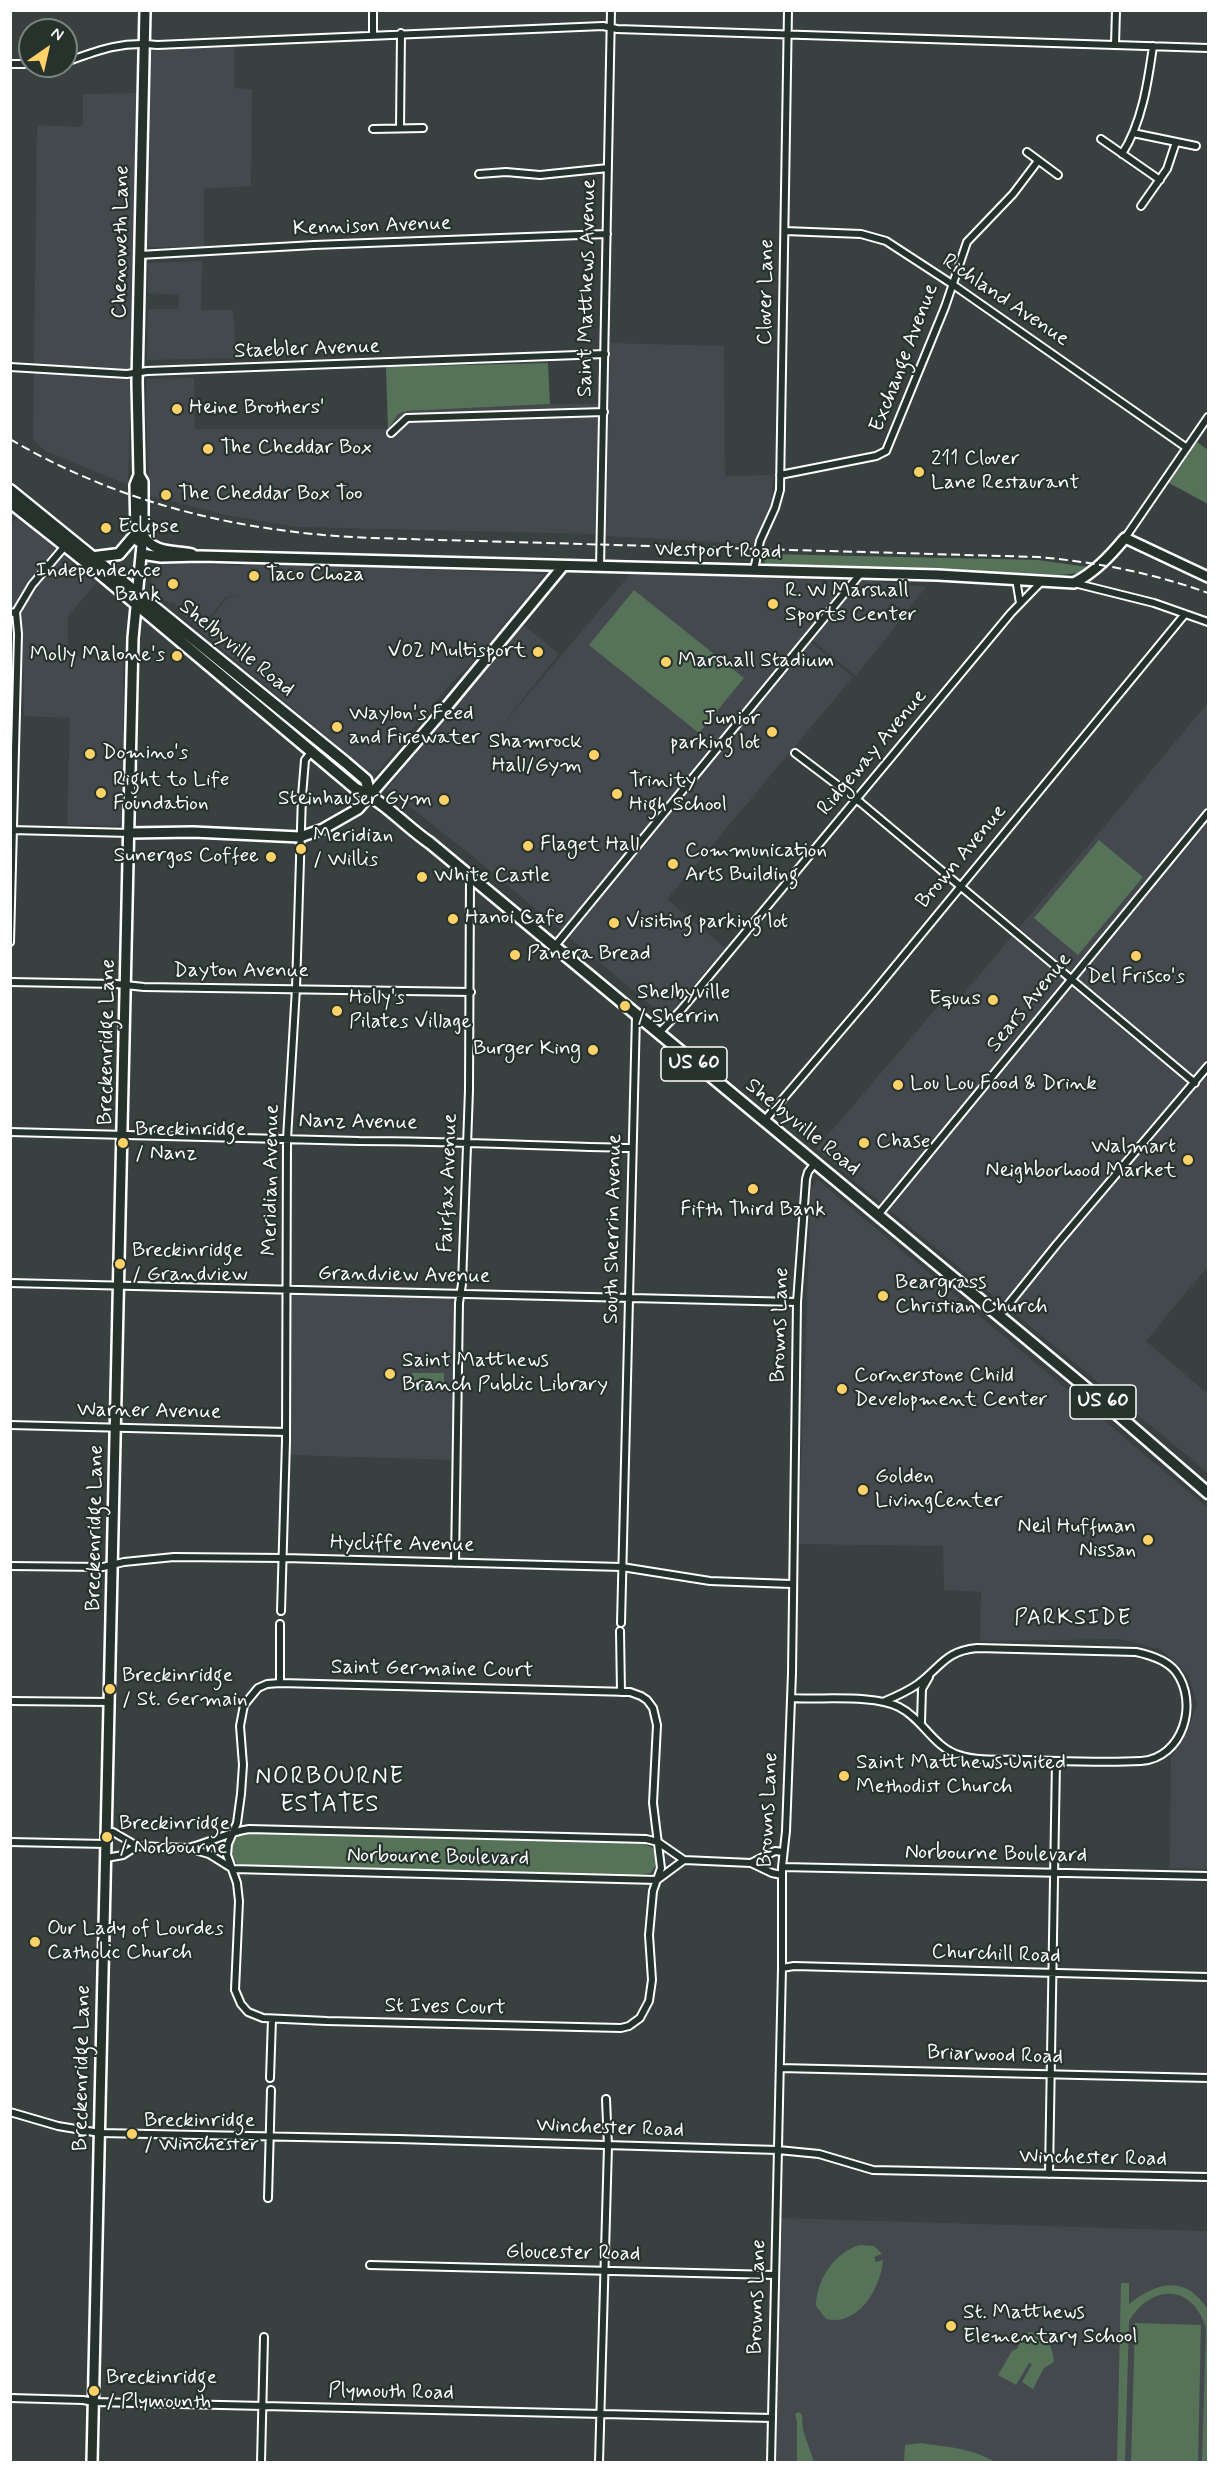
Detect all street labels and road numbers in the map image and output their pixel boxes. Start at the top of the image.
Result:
street label: Chenoweth Lane [108,165,136,319]
street label: Saint Matthews Avenue [573,179,603,397]
street label: Kennison Avenue [292,212,452,242]
street label: Clover Lane [753,239,781,345]
street label: Richland Avenue [937,249,1073,353]
street label: Exchange Avenue [865,280,945,436]
street label: Staebler Avenue [234,335,380,365]
street label: Westport Road [654,538,782,566]
street label: Shelbyville Road [173,595,299,703]
street label: Ridgeway Avenue [813,685,933,821]
street label: Brown Avenue [911,800,1013,914]
street label: Sears Avenue [982,948,1078,1058]
street label: Breckenridge Lane [94,959,122,1125]
street label: Dayton Avenue [173,959,309,985]
road number: US 60 [661,1047,727,1081]
street label: Shelbyville Road [739,1074,865,1182]
street label: Meridian Avenue [258,1104,286,1256]
street label: Nanz Avenue [298,1109,418,1137]
street label: Fairfax Avenue [434,1113,464,1253]
street label: South Sherrin Avenue [600,1134,628,1324]
street label: Grandview Avenue [318,1262,490,1290]
street label: Browns Lane [766,1267,796,1383]
road number: US 60 [1070,1385,1136,1419]
street label: Warner Avenue [77,1398,221,1426]
street label: Breckenridge Lane [82,1445,110,1611]
street label: Hycliffe Avenue [329,1531,475,1559]
street label: Saint Germaine Court [331,1656,533,1684]
street label: Browns Lane [753,1752,785,1868]
street label: Norbourne Boulevard [905,1841,1087,1869]
street label: Norbourne Boulevard [347,1844,529,1872]
street label: Churchill Road [931,1940,1061,1970]
street label: Breckenridge Lane [69,1985,97,2151]
street label: St Ives Court [384,1994,506,2022]
street label: Briarwood Road [927,2041,1063,2071]
street label: Winchester Road [536,2114,684,2144]
street label: Winchester Road [1019,2145,1167,2173]
street label: Browns Lane [743,2239,773,2355]
street label: Gloucester Road [505,2240,641,2268]
street label: Plymouth Road [328,2379,454,2407]

